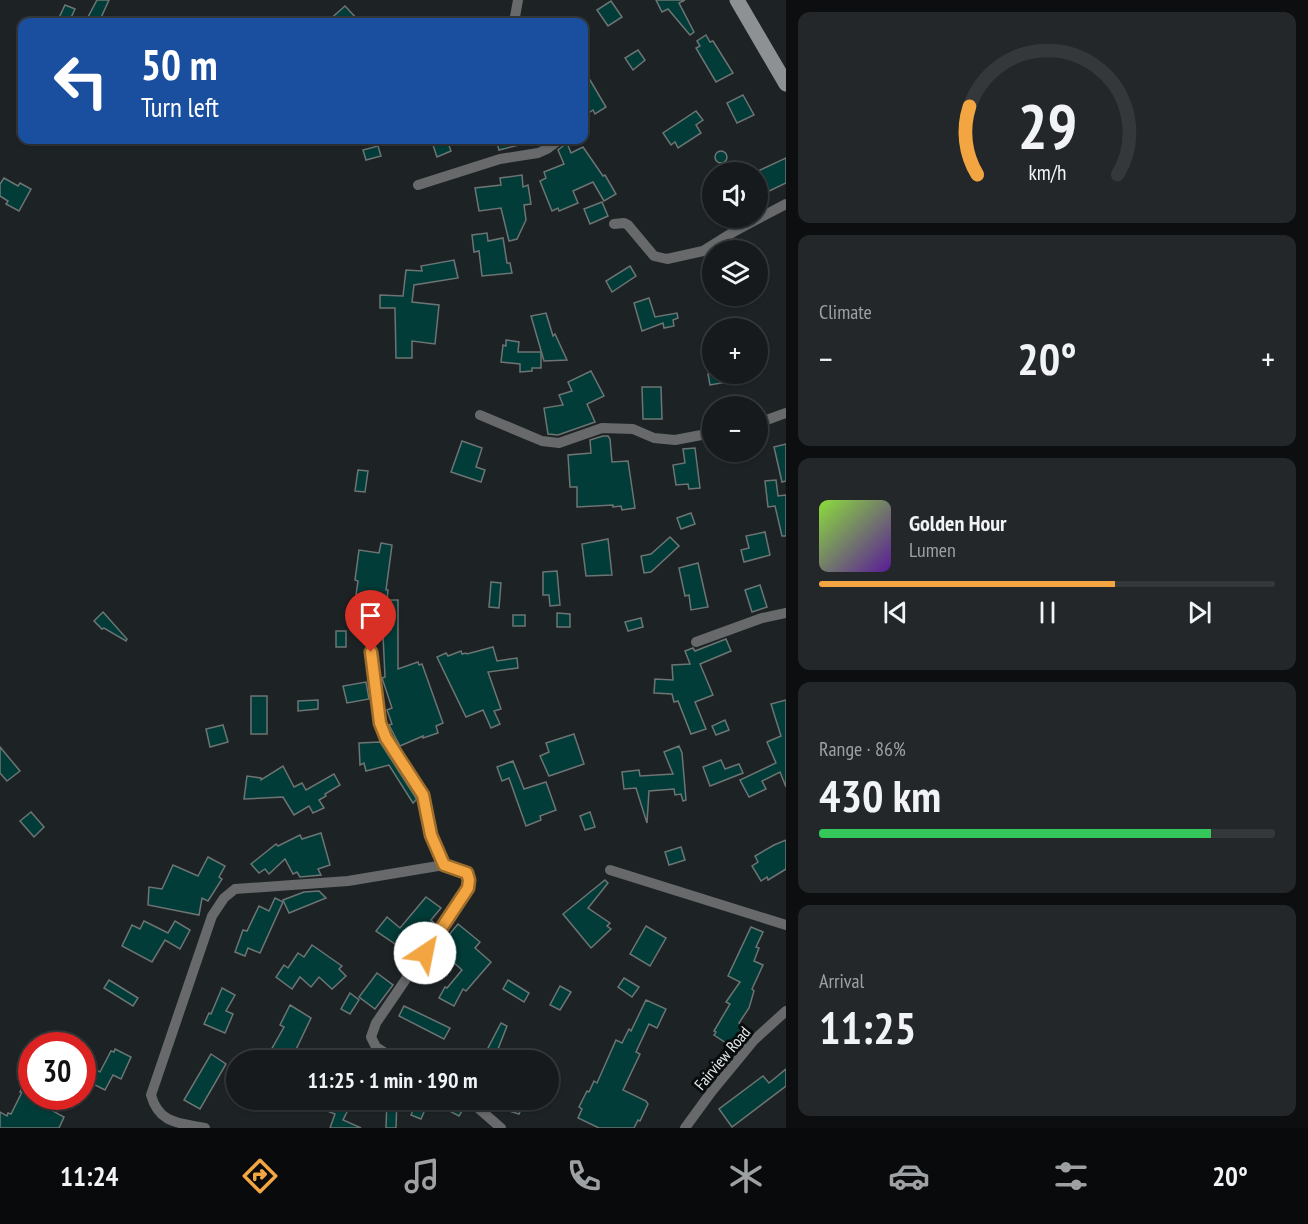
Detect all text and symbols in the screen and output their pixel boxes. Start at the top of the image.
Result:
text: 50 m [141,37,218,92]
icon: left [42,42,120,120]
text: 29 [1017,85,1077,166]
text: Turn left [141,90,219,124]
text: km/h [1028,158,1066,186]
map controls [702,162,768,462]
button: sound [702,162,768,228]
button: layers [702,240,768,306]
text: Climate [819,299,872,325]
button: + [702,318,768,384]
text: 20° [1017,329,1077,387]
text: − [819,337,833,380]
text: + [1261,337,1275,380]
button: − [702,396,768,462]
text: Golden Hour [909,509,1007,537]
text: Lumen [909,537,956,563]
pin [345,590,396,652]
icon: previous [879,596,912,629]
icon: pause [1031,596,1064,629]
icon: next [1183,596,1216,629]
icon: arrive [354,599,387,632]
text: Range · 86% [819,736,906,762]
text: 430 km [819,766,941,824]
position arrow [393,921,457,985]
text: Arrival [819,968,864,994]
text: 11:25 [819,998,916,1056]
street label: Fairview Road [690,1022,754,1094]
speed limit sign: 30 [18,1032,96,1110]
text: 11:25 · 1 min · 190 m [307,1066,478,1094]
icon: directions [239,1155,281,1197]
icon: music [401,1155,443,1197]
icon: phone [563,1155,605,1197]
icon: climate [725,1155,767,1197]
icon: car [888,1155,930,1197]
icon: filters [1050,1155,1092,1197]
text: 11:24 [60,1159,119,1193]
text: 20° [1212,1159,1248,1193]

